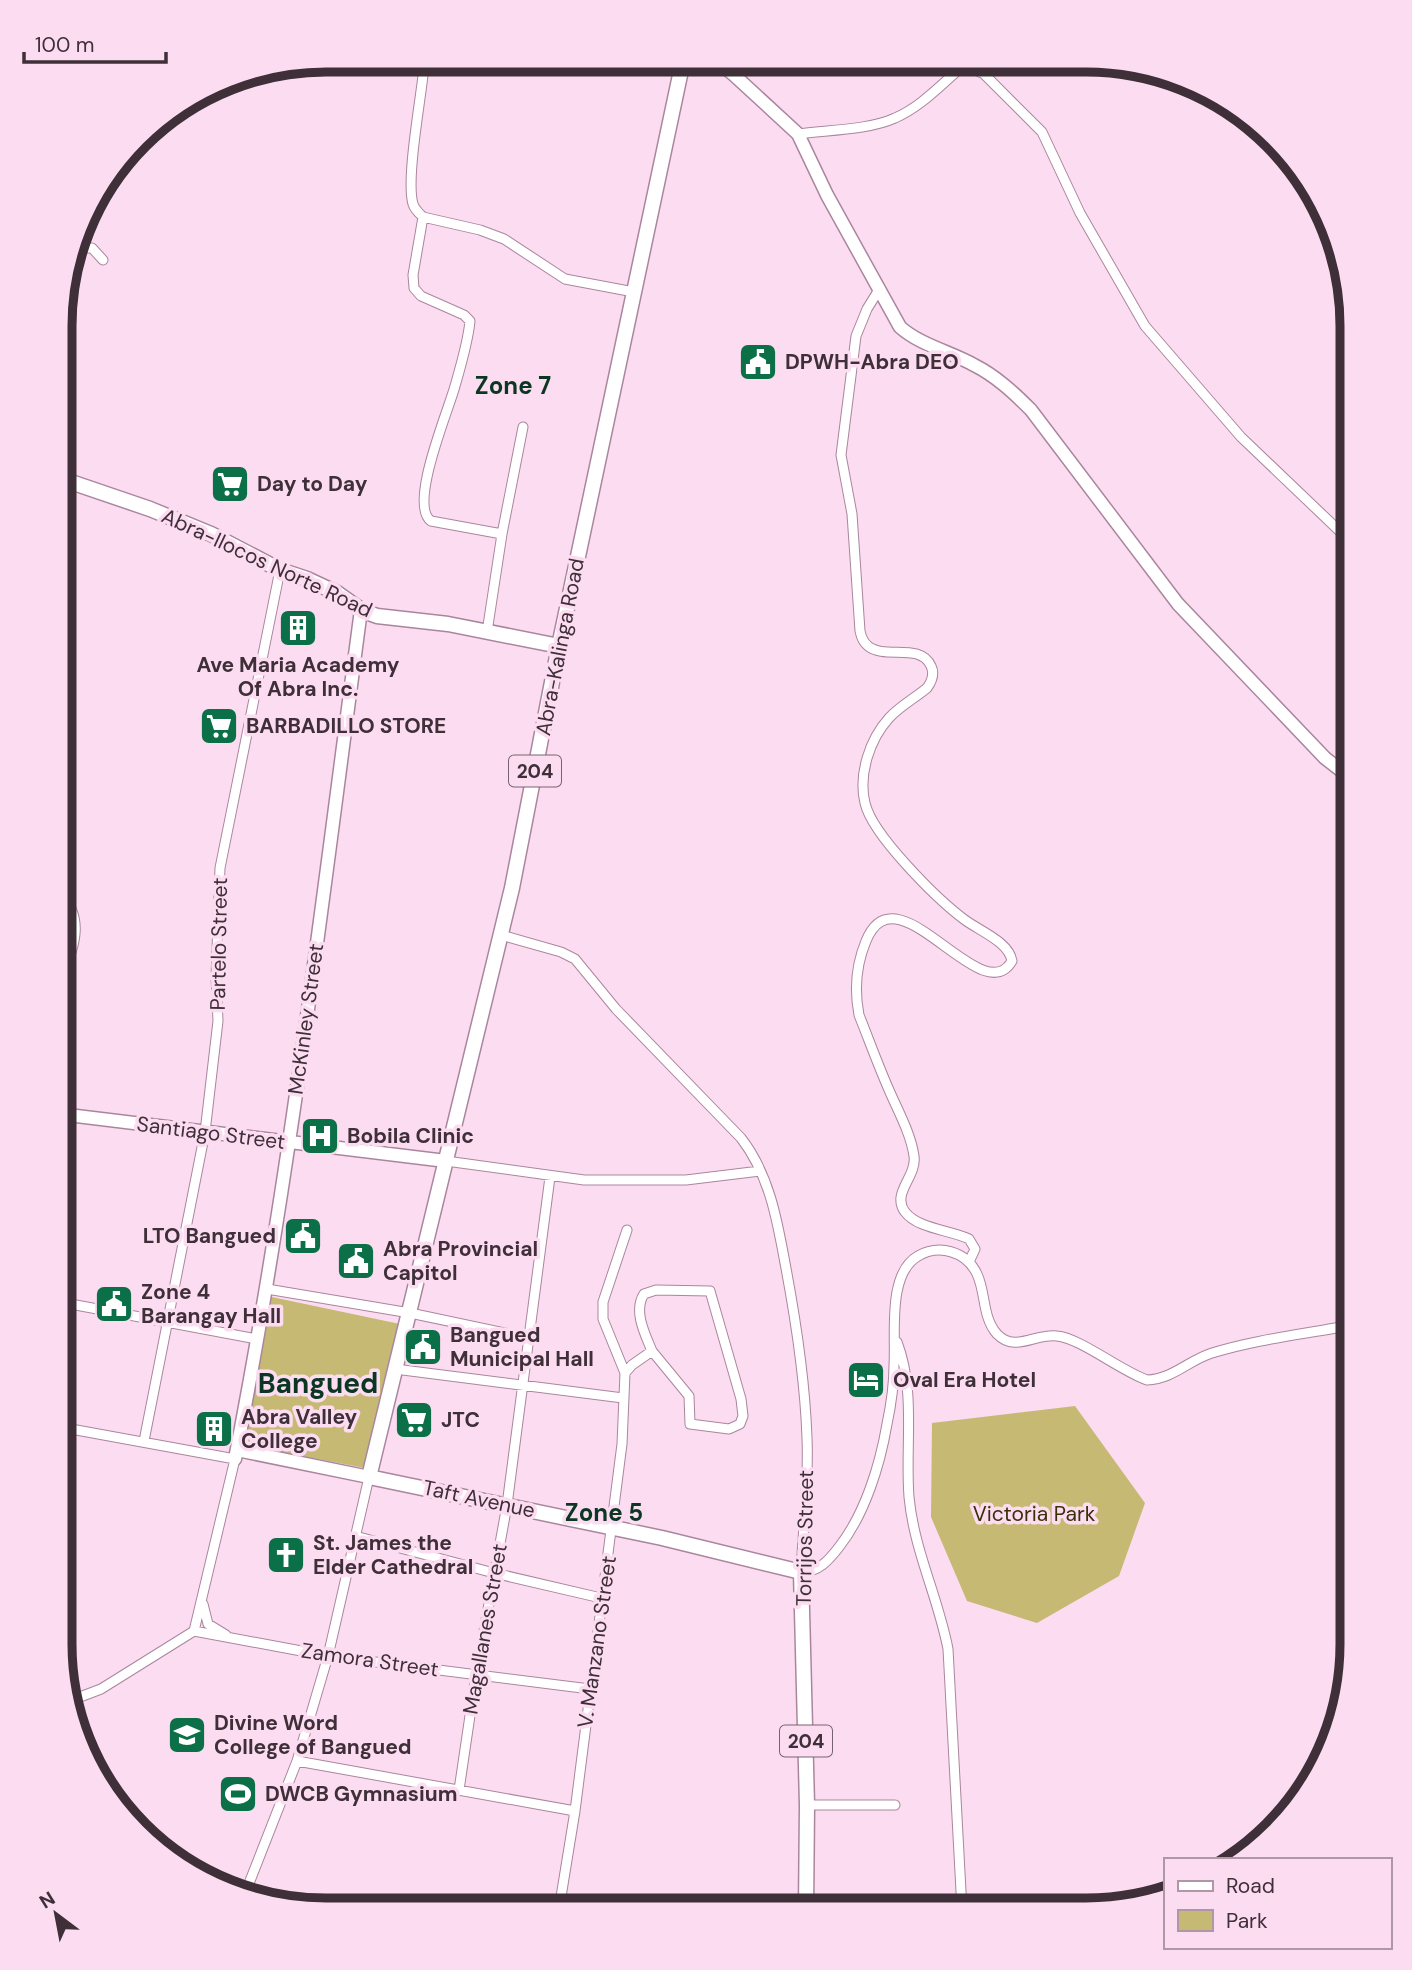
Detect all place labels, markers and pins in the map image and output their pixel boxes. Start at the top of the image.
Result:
public building icon: DPWH-Abra DEO [737,341,779,383]
place label: DPWH-Abra DEO [785,348,959,376]
supermarket icon: Day to Day [209,463,251,505]
place label: Day to Day [257,470,368,498]
building icon: Ave Maria Academy Of Abra Inc. [277,607,319,649]
place label: Ave Maria Academy Of Abra Inc. [196,651,400,703]
supermarket icon: BARBADILLO STORE [198,705,240,747]
place label: BARBADILLO STORE [246,712,446,740]
hospital icon: Bobila Clinic [299,1115,341,1157]
place label: Bobila Clinic [347,1122,474,1150]
public building icon: LTO Bangued [282,1215,324,1257]
place label: LTO Bangued [143,1222,276,1250]
place label: Abra Provincial Capitol [383,1235,538,1287]
public building icon: Abra Provincial Capitol [335,1240,377,1282]
place label: Zone 4 Barangay Hall [141,1278,281,1330]
public building icon: Zone 4 Barangay Hall [93,1283,135,1325]
place label: Bangued Municipal Hall [450,1321,594,1373]
public building icon: Bangued Municipal Hall [402,1326,444,1368]
hotel icon: Oval Era Hotel [845,1359,887,1401]
place label: Oval Era Hotel [893,1366,1036,1394]
supermarket icon: JTC [393,1399,435,1441]
place label: Abra Valley College [241,1403,358,1455]
place label: JTC [441,1406,480,1434]
building icon: Abra Valley College [193,1408,235,1450]
place label: St. James the Elder Cathedral [313,1529,473,1581]
church icon: St. James the Elder Cathedral [265,1534,307,1576]
place label: Divine Word College of Bangued [214,1709,412,1761]
school or university icon: Divine Word College of Bangued [166,1714,208,1756]
sports icon: DWCB Gymnasium [217,1773,259,1815]
place label: DWCB Gymnasium [265,1780,457,1808]

